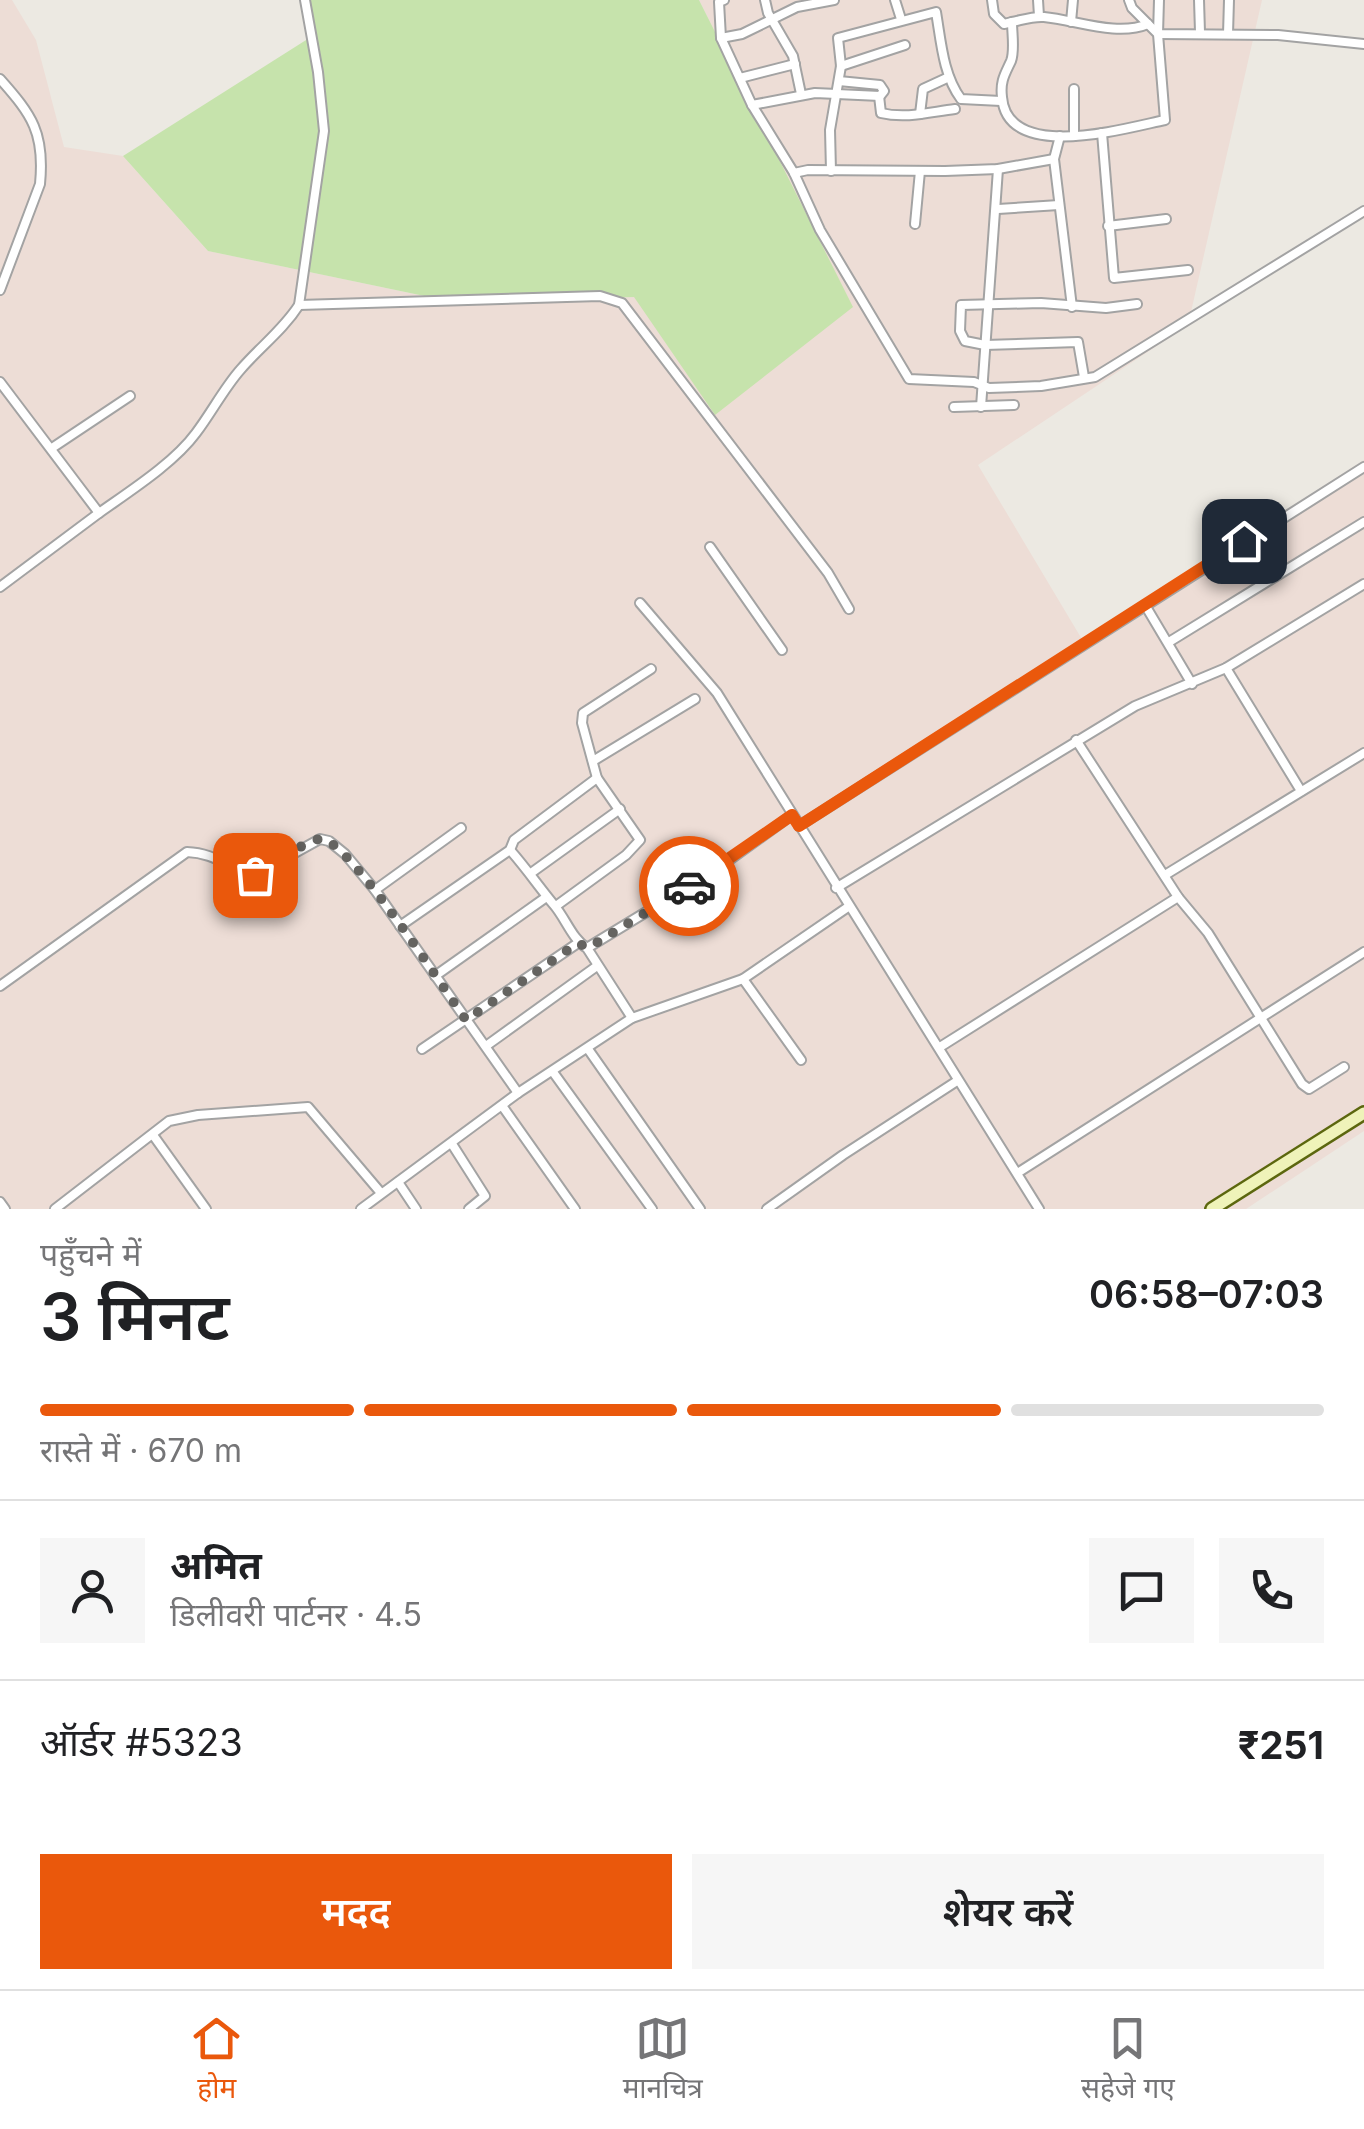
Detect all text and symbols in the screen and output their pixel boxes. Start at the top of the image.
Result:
pin [1202,499,1287,584]
icon: home [1217,514,1272,569]
pin [213,833,298,918]
courier [639,836,739,936]
icon: bag [228,848,283,903]
icon: car [662,859,717,914]
text: पहुँचने में [40,1235,141,1274]
text: 06:58–07:03 [1089,1271,1324,1317]
text: 3 मिनट [40,1277,230,1356]
text: रास्ते में · 670 m [40,1431,242,1470]
button: person [40,1538,145,1643]
button: chat [1089,1538,1194,1643]
button: phone [1219,1538,1324,1643]
text: अमित [170,1542,262,1588]
text: डिलीवरी पार्टनर · 4.5 [170,1595,422,1634]
text: ऑर्डर #5323 [40,1719,243,1765]
text: ₹251 [1238,1722,1324,1768]
button: मदद [40,1854,672,1969]
button: शेयर करें [692,1854,1324,1969]
tab: होम [189,2011,244,2109]
tab: मानचित्र [623,2011,703,2109]
tab: सहेजे गए [1081,2011,1175,2109]

